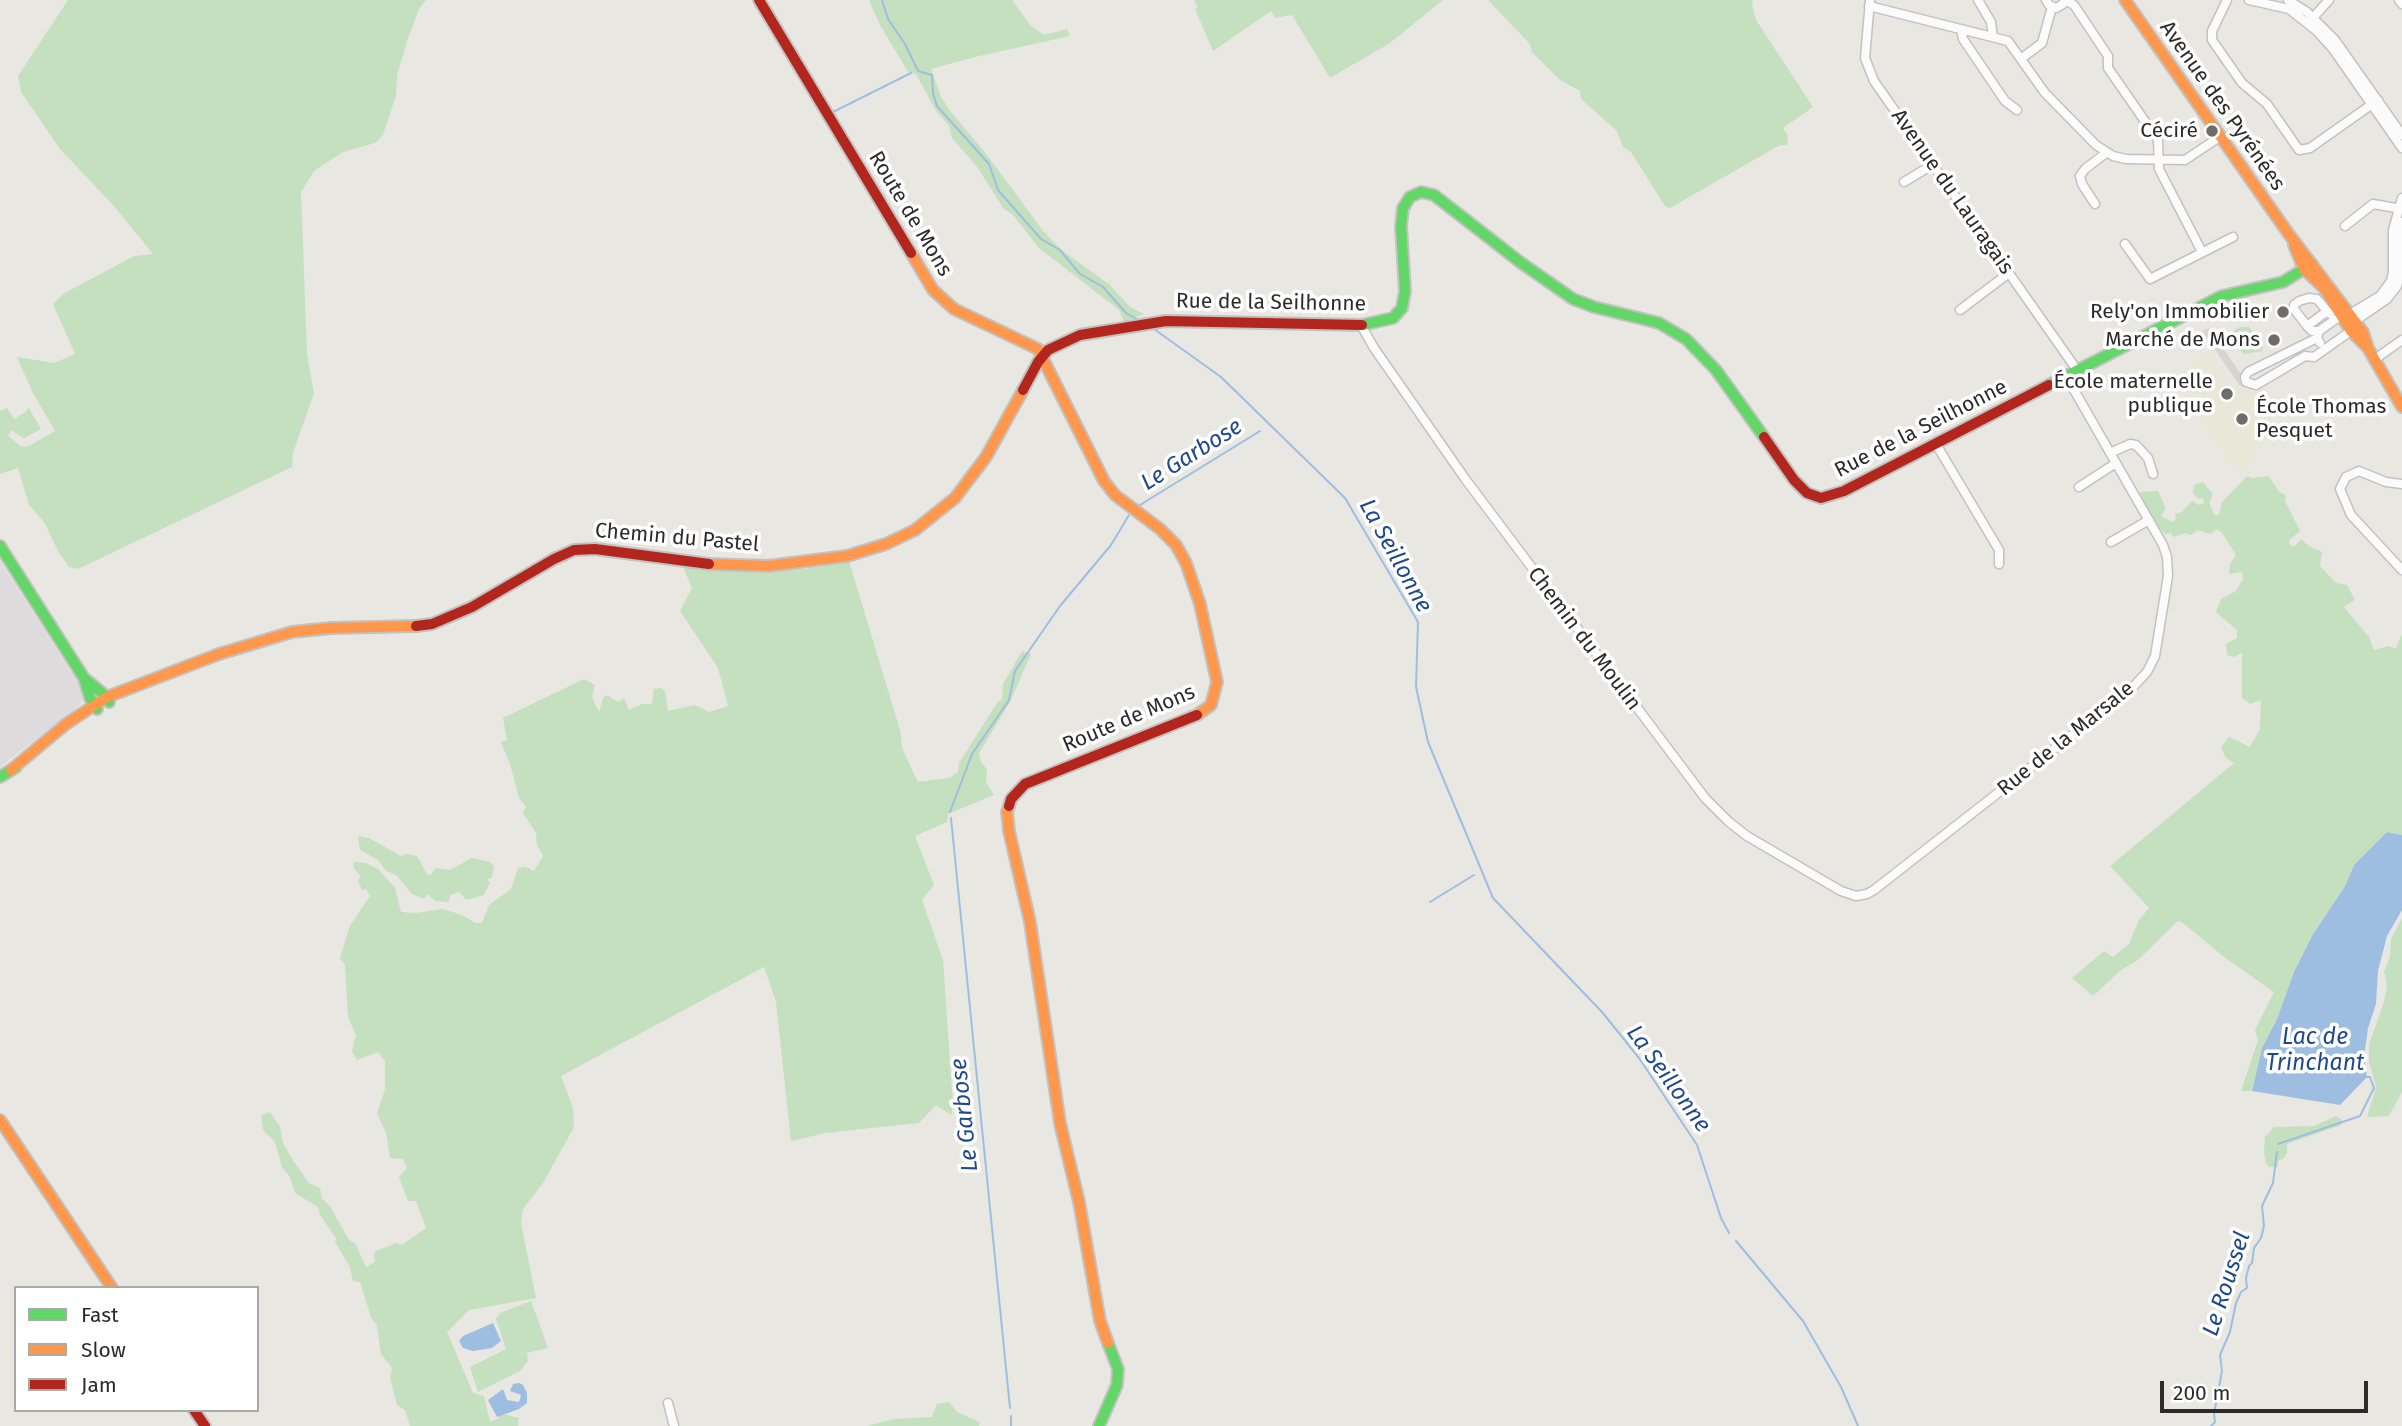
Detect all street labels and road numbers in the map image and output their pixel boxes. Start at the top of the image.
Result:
street label: Avenue des Pyrénées [2154,16,2290,196]
street label: Avenue du Lauragais [1886,105,2018,279]
street label: Route de Mons [863,147,957,281]
street label: Rue de la Seilhonne [1176,289,1366,317]
street label: Rue de la Seilhonne [1831,375,2011,483]
street label: Chemin du Pastel [594,518,760,558]
street label: Chemin du Moulin [1522,562,1646,716]
street label: Rue de la Marsale [1993,676,2139,802]
street label: Route de Mons [1059,680,1199,758]

